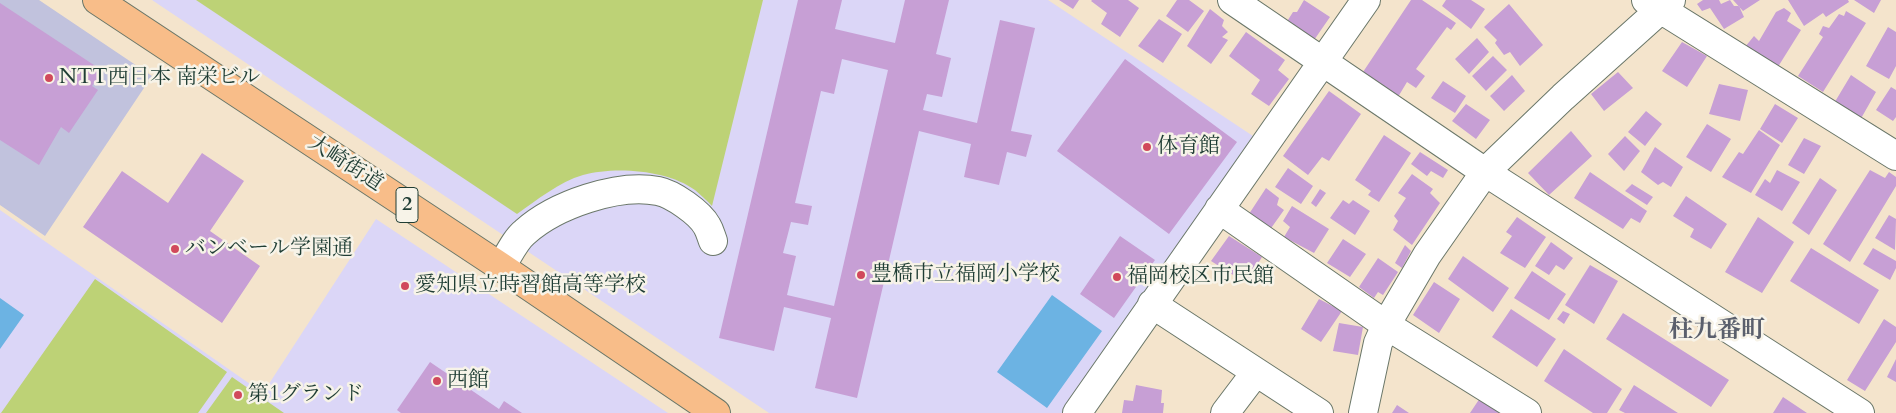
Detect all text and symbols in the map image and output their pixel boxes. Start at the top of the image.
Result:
place label: NTT西日本 南栄ビル [59,65,260,91]
marker: NTT西日本 南栄ビル [43,72,55,84]
street label: 大崎街道 [303,131,387,197]
place label: 体育館 [1157,134,1220,160]
marker: 体育館 [1141,141,1153,153]
road number: 2 [396,188,418,222]
place label: バンベール学園通 [185,236,353,262]
marker: バンベール学園通 [169,243,181,255]
place label: 豊橋市立福岡小学校 [871,262,1060,288]
place label: 福岡校区市民館 [1127,264,1274,290]
marker: 豊橋市立福岡小学校 [855,269,867,281]
marker: 福岡校区市民館 [1111,271,1123,283]
place label: 愛知県立時習館高等学校 [415,273,646,299]
marker: 愛知県立時習館高等学校 [399,280,411,292]
district label: 柱九番町 [1669,317,1765,345]
place label: 西館 [447,368,489,394]
marker: 西館 [431,375,443,387]
place label: 第1グランド [248,382,364,408]
marker: 第1グランド [232,389,244,401]

